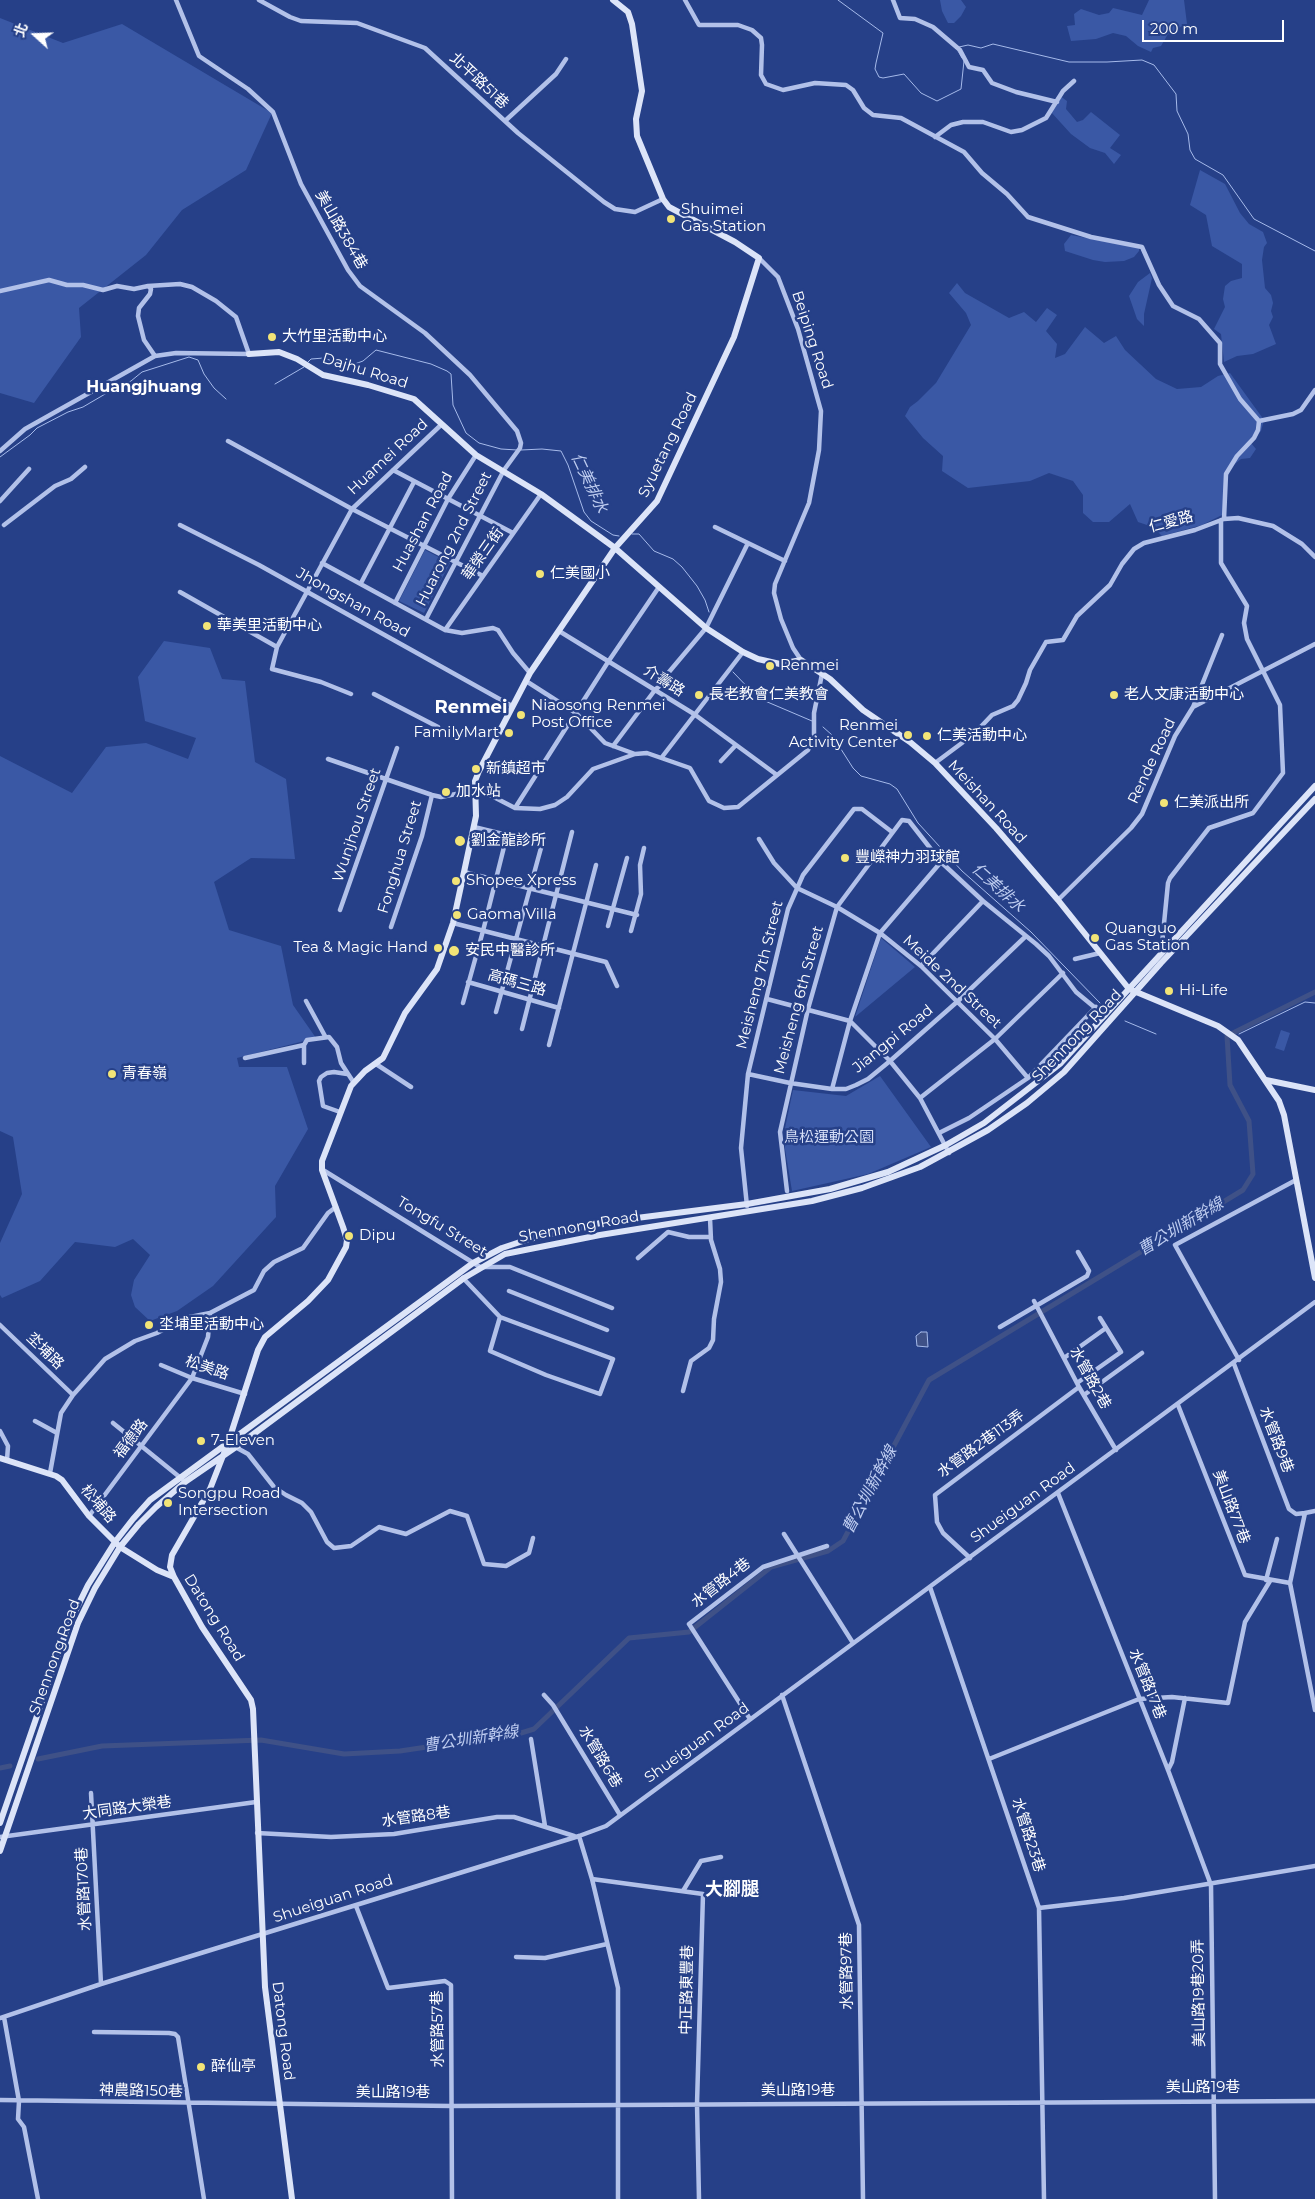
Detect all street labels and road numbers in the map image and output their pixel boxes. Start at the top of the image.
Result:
street label: 北平路51巷 [446,49,512,113]
street label: 美山路384巷 [311,187,371,273]
street label: Beiping Road [788,289,836,391]
street label: Dajhu Road [320,349,410,393]
street label: Syuetang Road [635,390,701,500]
street label: Huamei Road [344,415,432,499]
street label: Huashan Road [389,469,457,575]
street label: Huarong 2nd Street [412,469,496,609]
street label: 仁愛路 [1147,507,1195,537]
street label: 華榮三街 [458,524,508,584]
street label: Jhongshan Road [293,564,413,642]
street label: 介壽路 [640,661,688,701]
street label: Rende Road [1124,715,1180,807]
street label: Meishan Road [944,757,1030,847]
street label: Wunjhou Street [329,766,385,884]
street label: Fonghua Street [374,798,426,916]
street label: Meisheng 7th Street [733,899,787,1051]
street label: Meisheng 6th Street [771,924,827,1076]
street label: Meide 2nd Street [899,932,1005,1032]
street label: 高碼三路 [486,966,548,1000]
street label: Shennong Road [1028,986,1126,1086]
street label: Jiangpi Road [849,1001,937,1077]
street label: Tongfu Street [394,1193,490,1261]
street label: Shennong Road [518,1208,640,1246]
street label: 坔埔路 [23,1329,67,1373]
street label: 水管路2巷 [1066,1344,1114,1412]
street label: 松美路 [183,1352,231,1384]
street label: 水管路9巷 [1255,1405,1297,1475]
street label: 水管路2巷113弄 [934,1407,1028,1481]
street label: 福德路 [110,1416,152,1462]
street label: Shueiguan Road [967,1459,1079,1547]
street label: 美山路77巷 [1209,1468,1253,1546]
street label: 松埔路 [76,1481,120,1527]
street label: 水管路4巷 [688,1554,754,1612]
street label: Datong Road [180,1571,248,1665]
street label: Shennong Road [26,1597,84,1717]
street label: 水管路17巷 [1125,1646,1169,1722]
street label: Shueiguan Road [641,1699,753,1787]
street label: 水管路6巷 [574,1723,626,1791]
street label: 大同路大榮巷 [81,1793,173,1823]
street label: 水管路23巷 [1008,1796,1048,1874]
street label: 水管路8巷 [380,1803,452,1831]
street label: 水管路170巷 [73,1847,95,1931]
street label: Shueiguan Road [271,1871,395,1927]
street label: 水管路97巷 [837,1932,857,2010]
street label: 美山路19巷20弄 [1189,1939,1209,2047]
street label: 中正路東豐巷 [677,1945,697,2035]
street label: Datong Road [268,1980,298,2082]
street label: 水管路57巷 [428,1990,448,2068]
street label: 美山路19巷 [1166,2079,1240,2097]
street label: 神農路150巷 [99,2081,183,2101]
street label: 美山路19巷 [761,2082,835,2100]
street label: 美山路19巷 [356,2084,430,2102]

